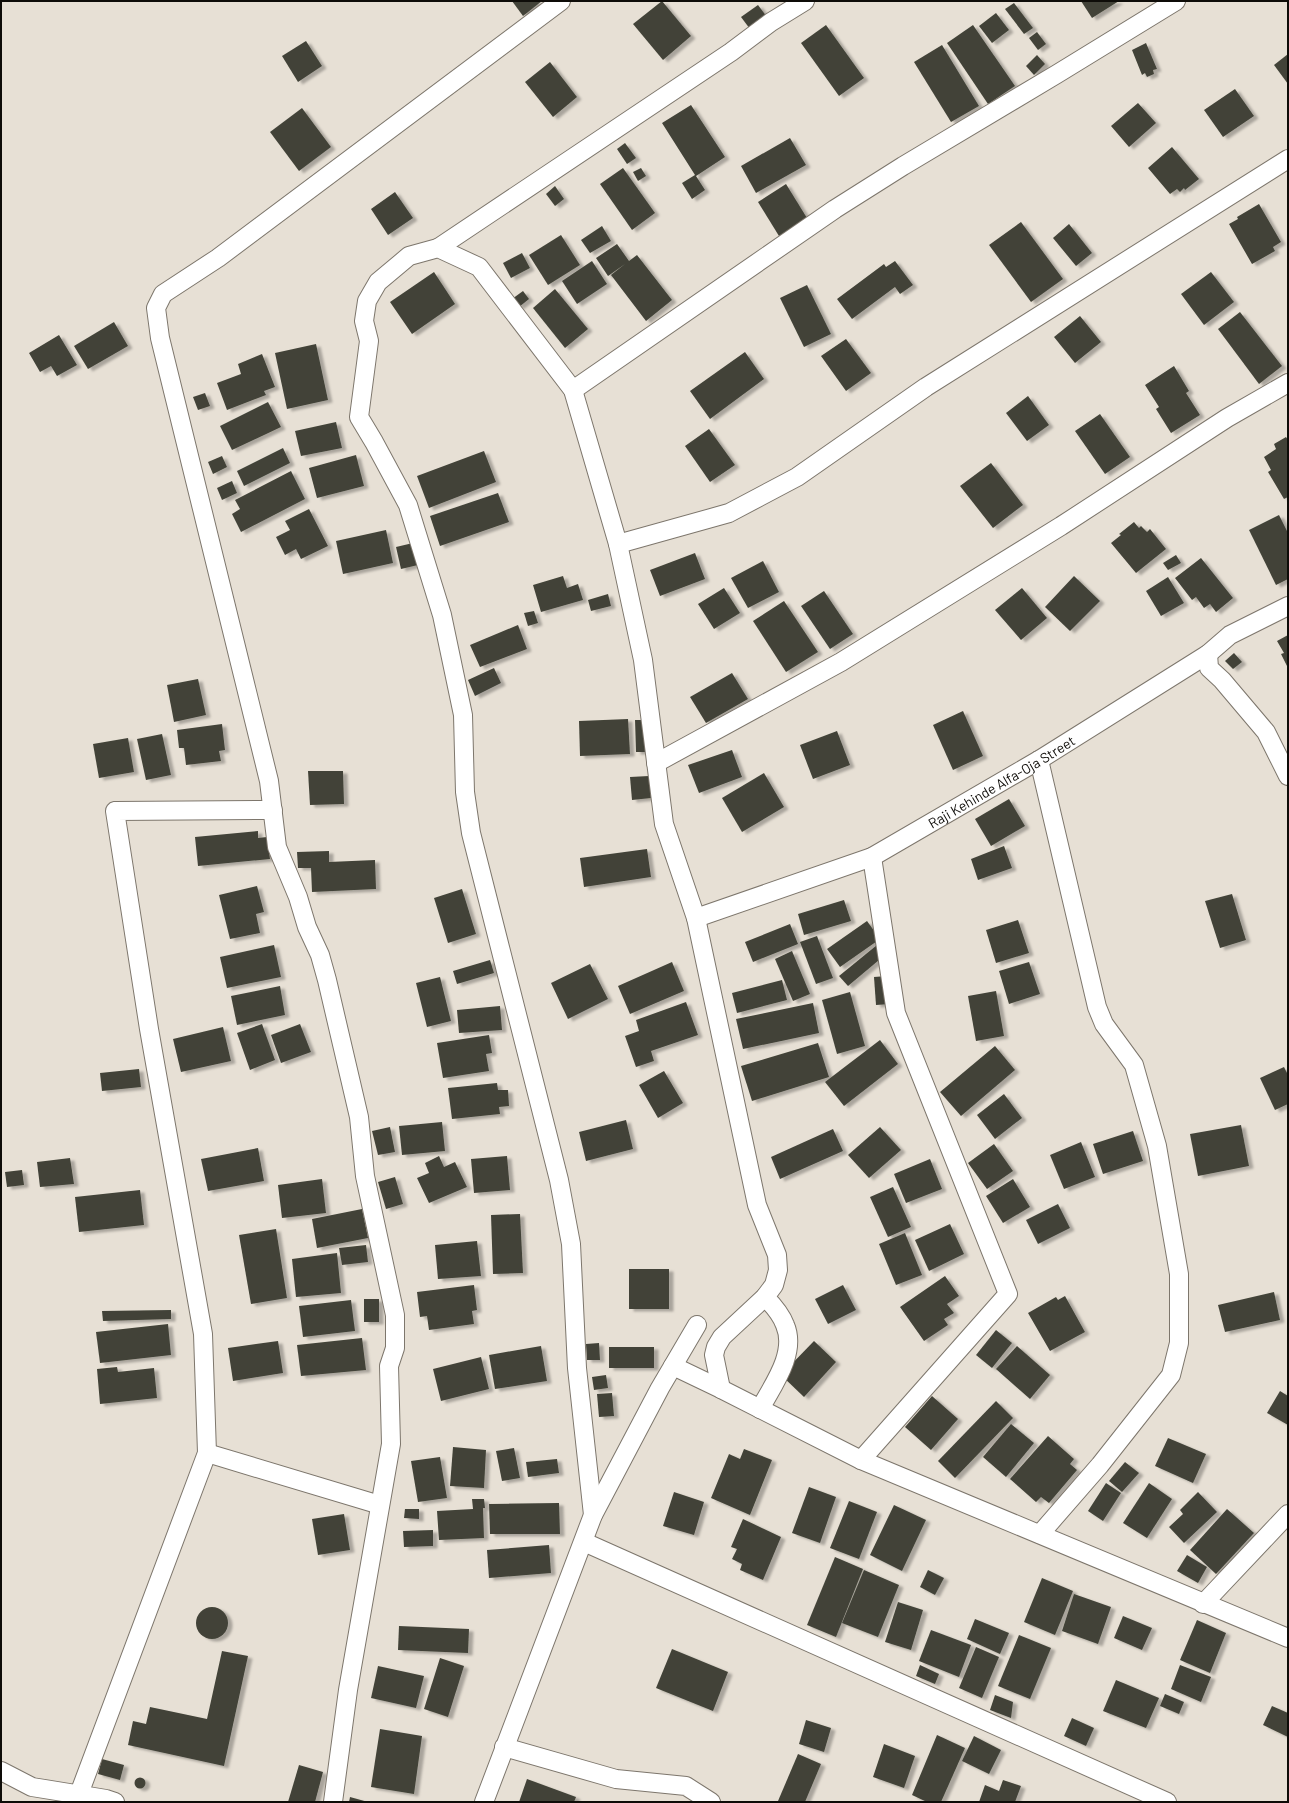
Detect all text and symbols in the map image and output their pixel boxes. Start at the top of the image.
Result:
street label: Raji Kehinde Alfa-Oja Street [925,731,1078,831]

